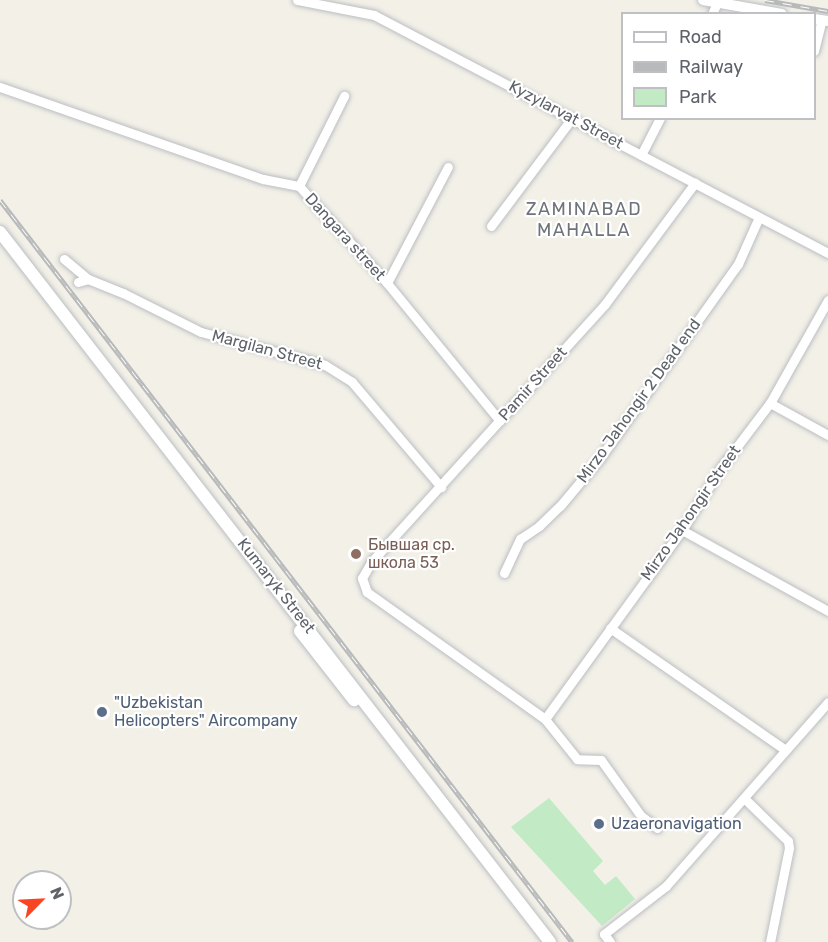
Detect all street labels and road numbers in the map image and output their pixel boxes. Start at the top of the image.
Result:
street label: Kyzylarvat Street [505,77,627,153]
street label: Dangara street [301,189,389,285]
street label: Mirzo Jahongir 2 Dead end [573,315,705,487]
street label: Margilan Street [210,326,324,374]
street label: Pamir Street [495,343,571,425]
street label: Mirzo Jahongir Street [637,442,745,584]
street label: Kumaryk Street [233,535,319,637]

